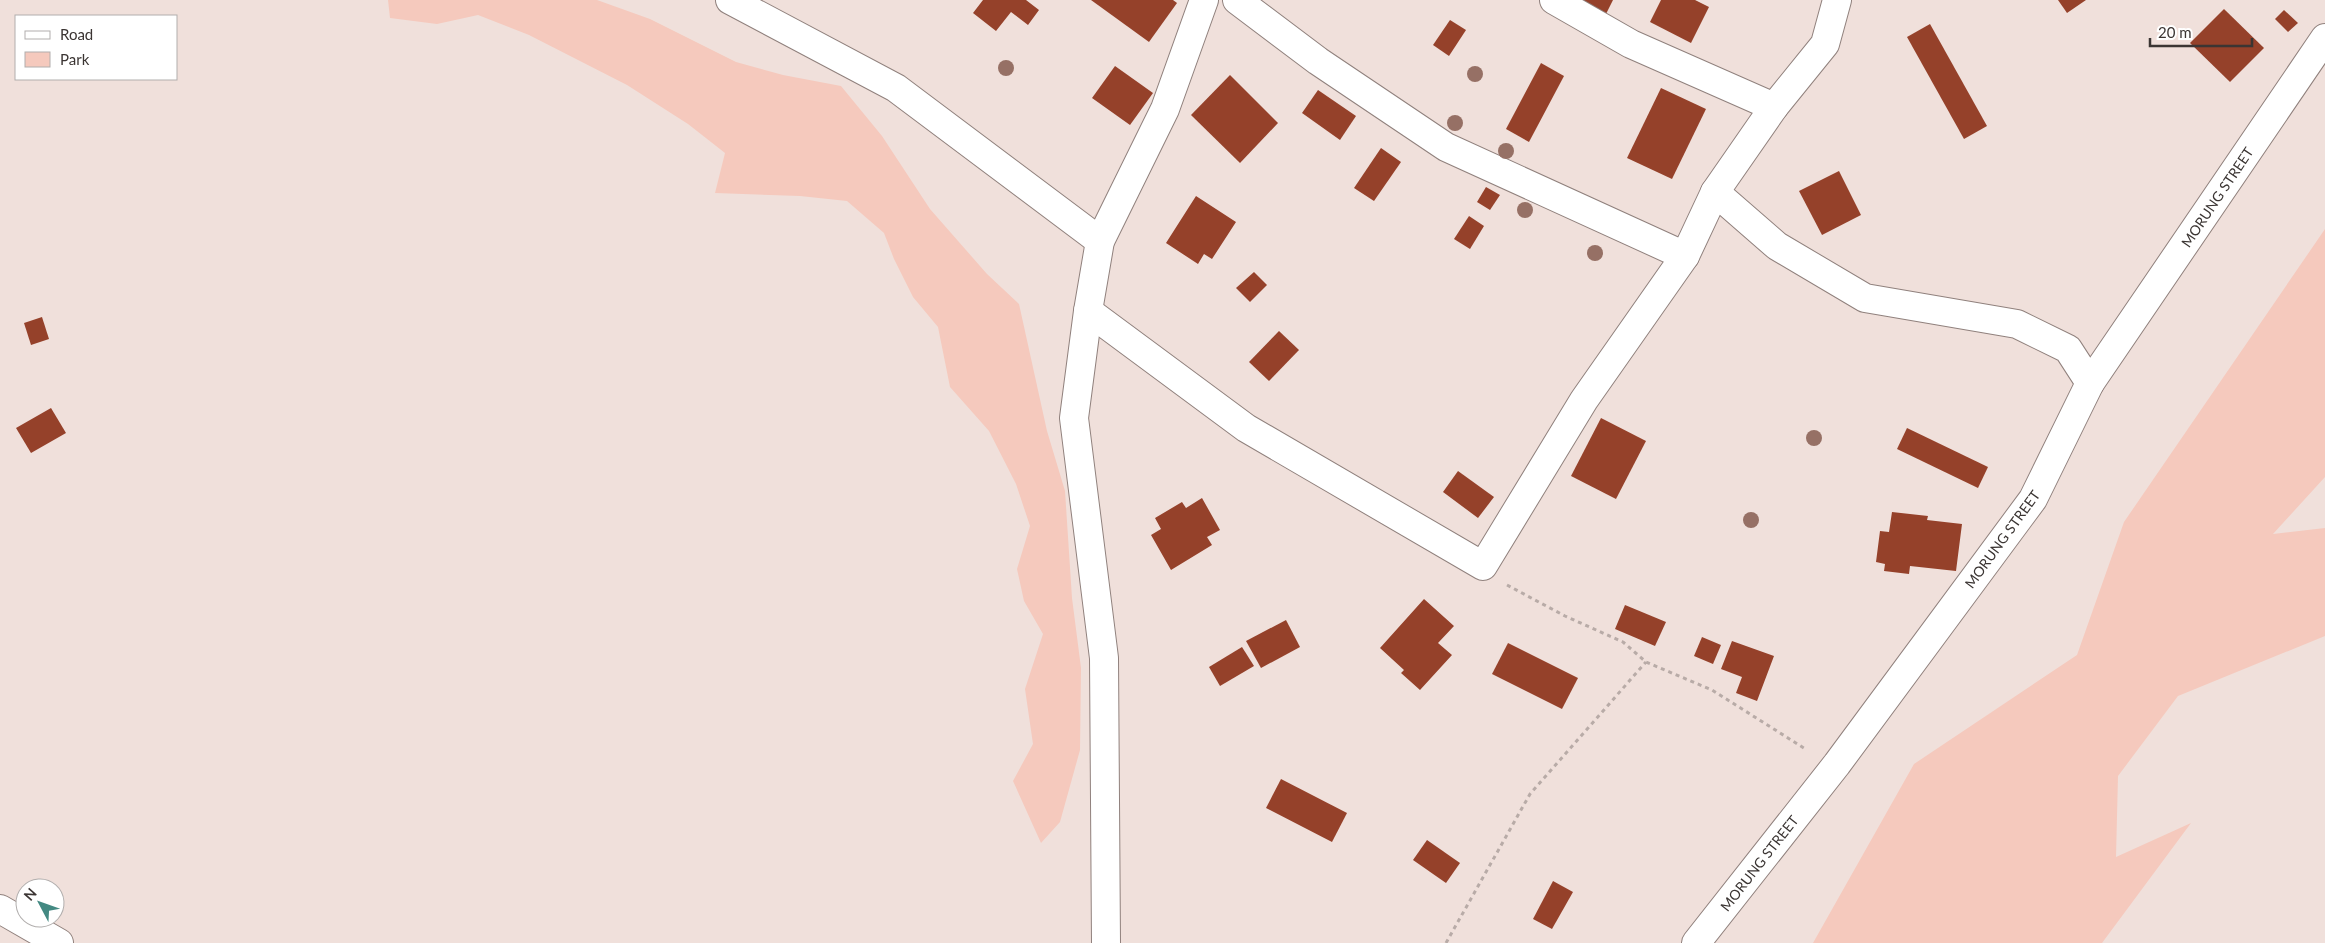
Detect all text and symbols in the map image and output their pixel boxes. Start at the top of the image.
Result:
legend [15,15,178,80]
scale bar [2150,15,2252,47]
text: 20 m [2158,23,2192,41]
text: Road [60,25,93,43]
text: Park [60,50,90,68]
street label: MORUNG STREET [2177,143,2257,250]
street label: MORUNG STREET [1961,486,2044,591]
street label: MORUNG STREET [1716,811,1802,914]
north arrow [15,878,65,928]
text: N [20,884,40,904]

